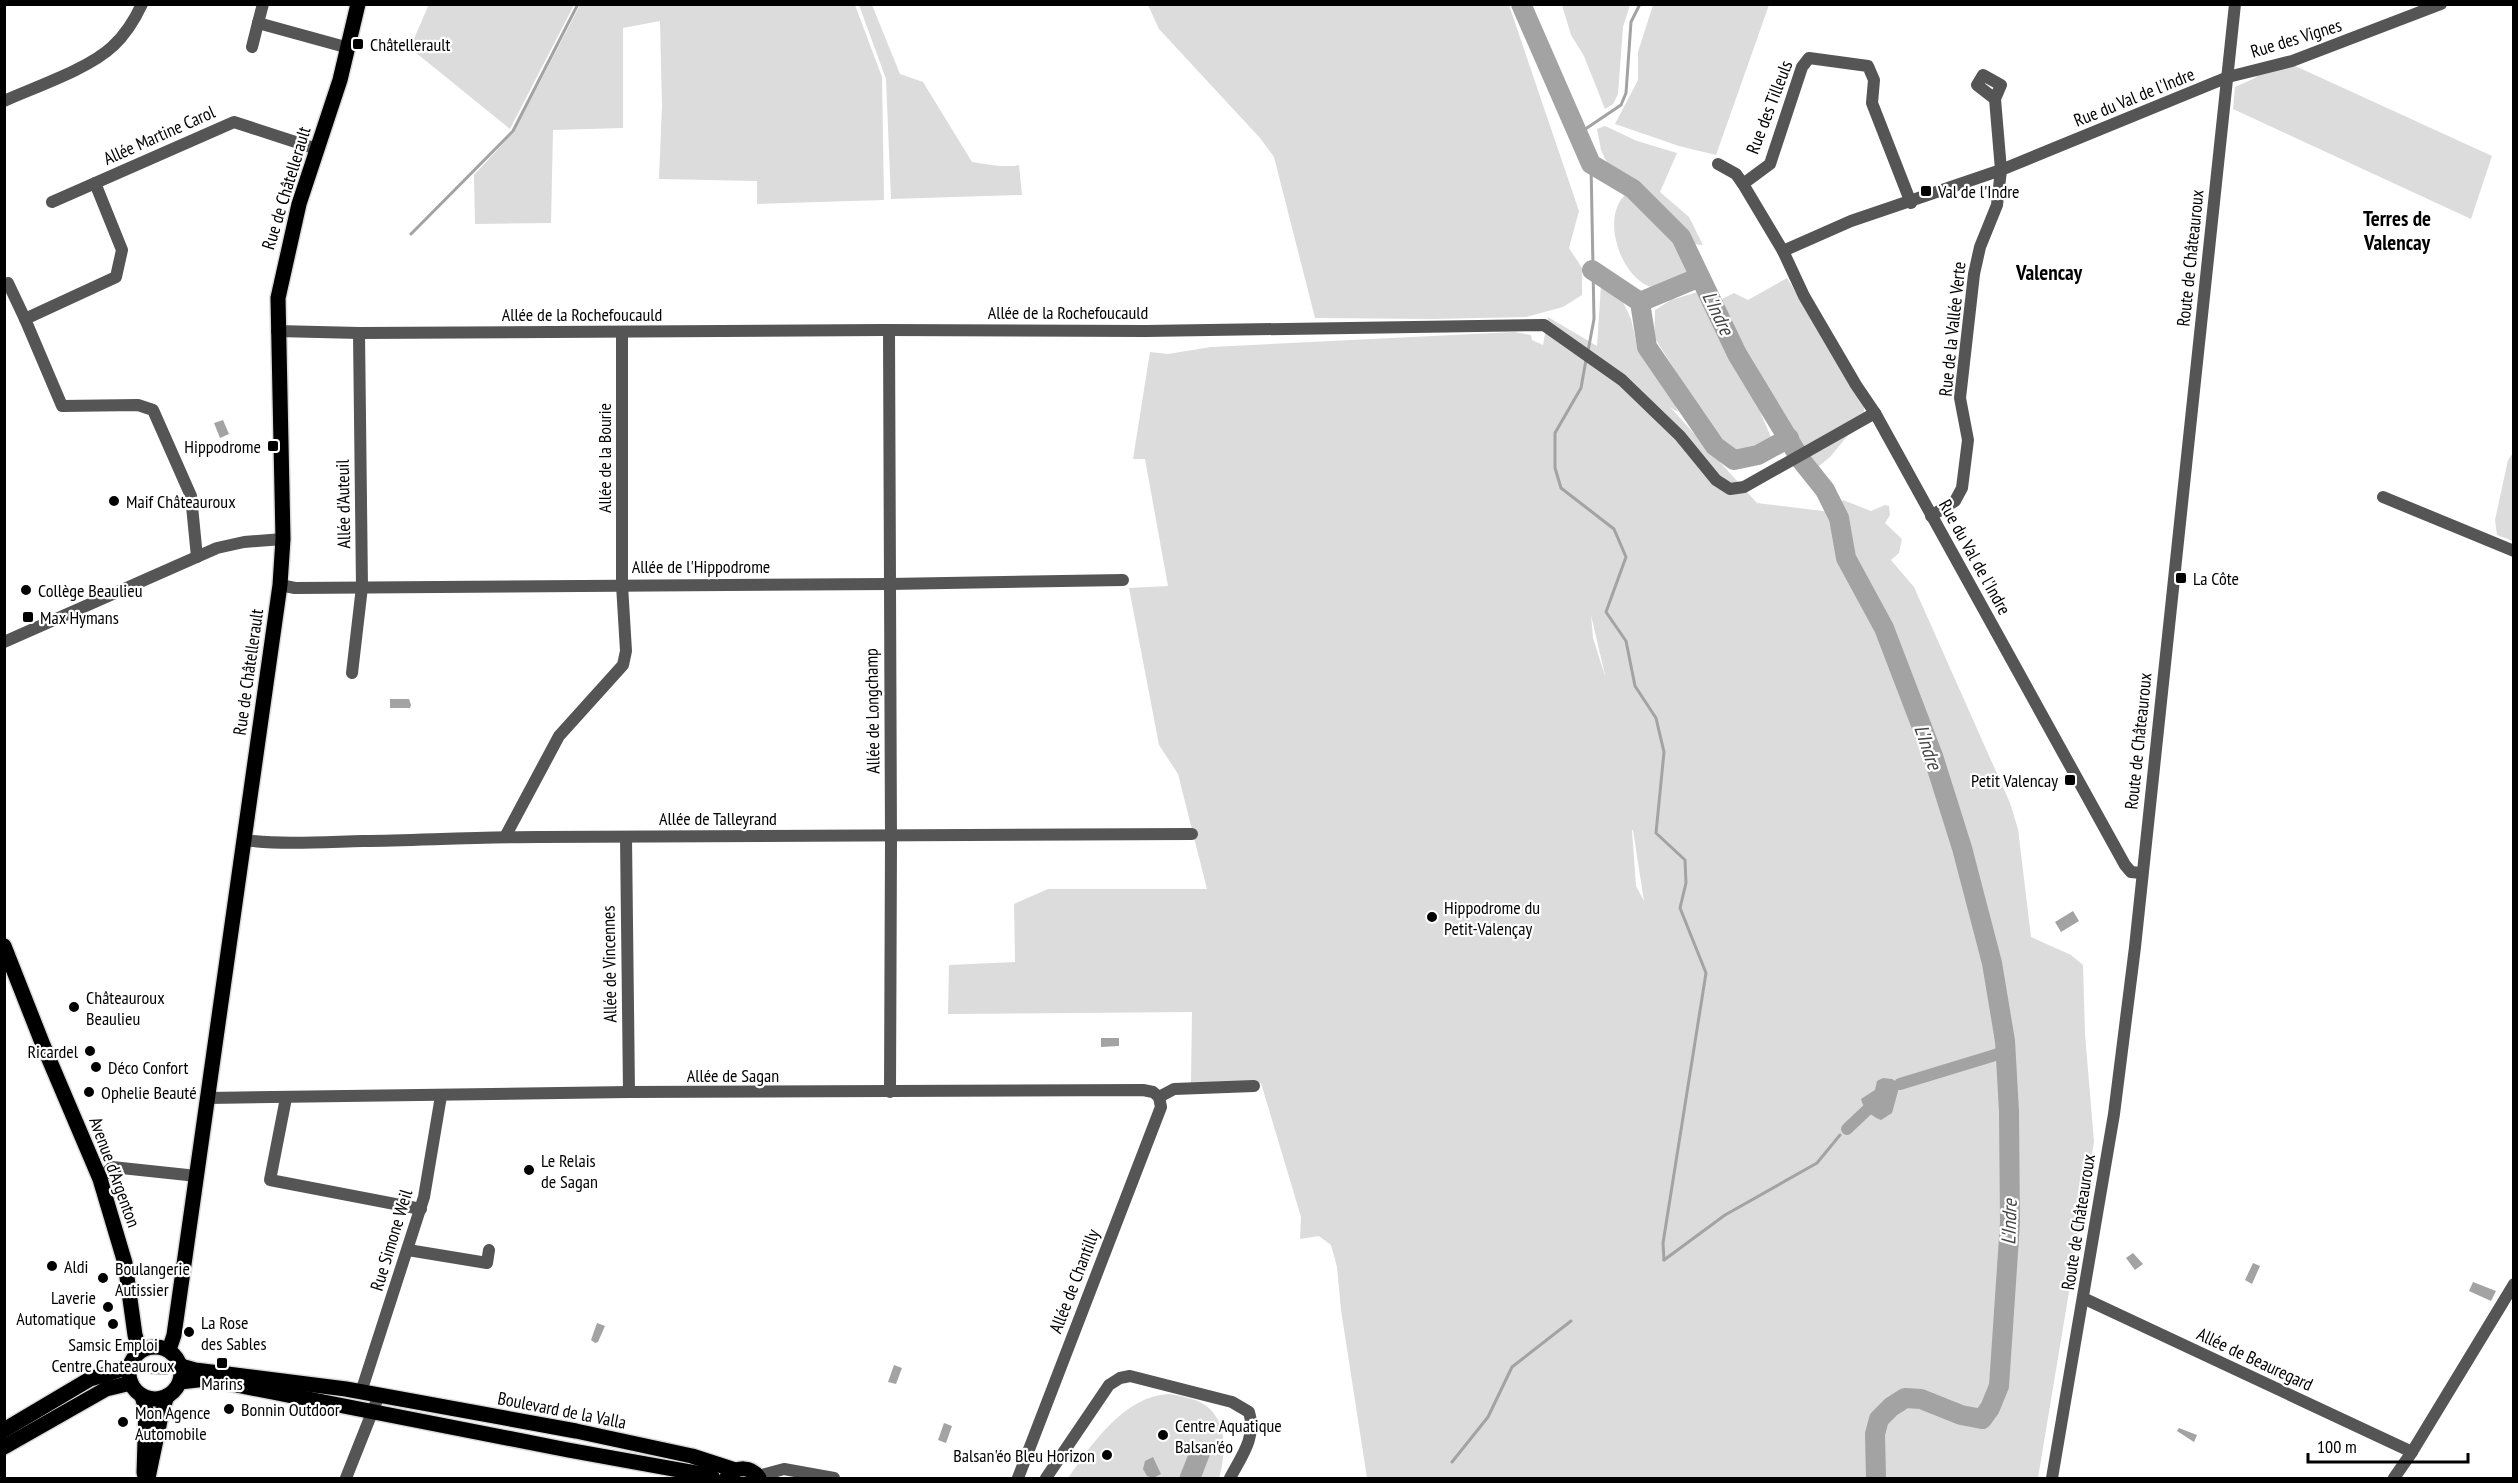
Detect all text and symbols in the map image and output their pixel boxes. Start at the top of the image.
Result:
street label: Rue des Vignes [2248,13,2344,63]
place label: Châtellerault [370,33,451,56]
marker: Châtellerault [351,37,365,51]
street label: Rue des Tilleuls [1741,57,1797,157]
street label: Rue du Val de l'Indre [2070,62,2198,132]
street label: Allée Martine Carol [100,100,219,170]
street label: Rue de Châtellerault [256,124,316,252]
place label: Val de l'Indre [1937,180,2020,203]
marker: Val de l'Indre [1919,184,1933,198]
street label: Route de Châteauroux [2171,188,2209,327]
district label: Terres de Valencay [2363,205,2431,256]
district label: Valencay [2015,259,2083,286]
street label: Rue de la Vallée Verte [1933,261,1971,397]
water label: L'Indre [1696,287,1740,341]
street label: Allée de la Rochefoucauld [988,301,1148,324]
street label: Allée de la Rochefoucauld [502,303,662,326]
street label: Allée de la Bourie [593,403,616,513]
place label: Hippodrome [184,435,261,458]
marker: Hippodrome [266,439,280,453]
street label: Allée d'Auteuil [331,458,355,549]
place label: Maif Châteauroux [126,490,236,513]
marker: Maif Châteauroux [107,494,121,508]
street label: Rue du Val de l'Indre [1934,495,2016,619]
street label: Allée de l'Hippodrome [632,555,770,578]
place label: La Côte [2193,567,2239,590]
marker: La Côte [2174,571,2188,585]
place label: Collège Beaulieu [38,579,143,602]
marker: Collège Beaulieu [19,583,33,597]
place label: Max Hymans [40,606,119,629]
street label: Rue de Châtellerault [228,607,268,737]
marker: Max Hymans [21,610,35,624]
street label: Allée de Longchamp [859,648,885,774]
street label: Route de Châteauroux [2119,671,2157,810]
water label: L'Indre [1908,721,1948,774]
place label: Petit Valencay [1971,769,2058,792]
marker: Petit Valencay [2063,773,2077,787]
street label: Allée de Talleyrand [659,807,777,830]
place label: Hippodrome du Petit-Valençay [1444,896,1540,940]
street label: Allée de Vincennes [596,905,622,1023]
marker: Hippodrome du Petit-Valençay [1425,910,1439,924]
place label: Châteauroux Beaulieu [86,986,165,1030]
marker: Châteauroux Beaulieu [67,1000,81,1014]
place label: Ricardel [27,1040,79,1063]
marker: Ricardel [83,1044,97,1058]
place label: Déco Confort [108,1056,188,1079]
marker: Déco Confort [89,1060,103,1074]
street label: Allée de Sagan [687,1064,779,1087]
place label: Ophelie Beauté [101,1081,197,1104]
marker: Ophelie Beauté [82,1085,96,1099]
street label: Avenue d'Argenton [84,1114,146,1230]
place label: Le Relais de Sagan [541,1149,598,1193]
street label: Route de Châteauroux [2056,1152,2100,1292]
marker: Le Relais de Sagan [522,1163,536,1177]
street label: Rue Simone Weil [365,1186,418,1293]
water label: L'Indre [1995,1197,2023,1245]
street label: Allée de Chantilly [1044,1225,1104,1336]
place label: Aldi [64,1255,88,1278]
place label: Boulangerie Autissier [115,1257,190,1301]
marker: Aldi [45,1259,59,1273]
marker: Boulangerie Autissier [96,1271,110,1285]
place label: Laverie Automatique [16,1286,96,1330]
marker: Laverie Automatique [101,1300,115,1314]
place label: La Rose des Sables [201,1311,267,1355]
marker: Samsic Emploi Centre Chateauroux [106,1317,120,1331]
street label: Allée de Beauregard [2193,1322,2317,1396]
marker: La Rose des Sables [182,1325,196,1339]
place label: Samsic Emploi Centre Chateauroux [52,1333,175,1377]
marker: Marins [215,1356,229,1370]
place label: Marins [201,1372,243,1395]
street label: Boulevard de la Valla [496,1386,628,1434]
place label: Bonnin Outdoor [241,1398,340,1421]
place label: Mon Agence Automobile [135,1401,210,1445]
marker: Bonnin Outdoor [222,1402,236,1416]
place label: Centre Aquatique Balsan'éo [1175,1414,1282,1458]
marker: Mon Agence Automobile [116,1415,130,1429]
scale bar [2308,1426,2468,1464]
marker: Centre Aquatique Balsan'éo [1156,1428,1170,1442]
text: 100 m [2317,1435,2357,1458]
place label: Balsan'éo Bleu Horizon [953,1444,1095,1467]
marker: Balsan'éo Bleu Horizon [1100,1448,1114,1462]

